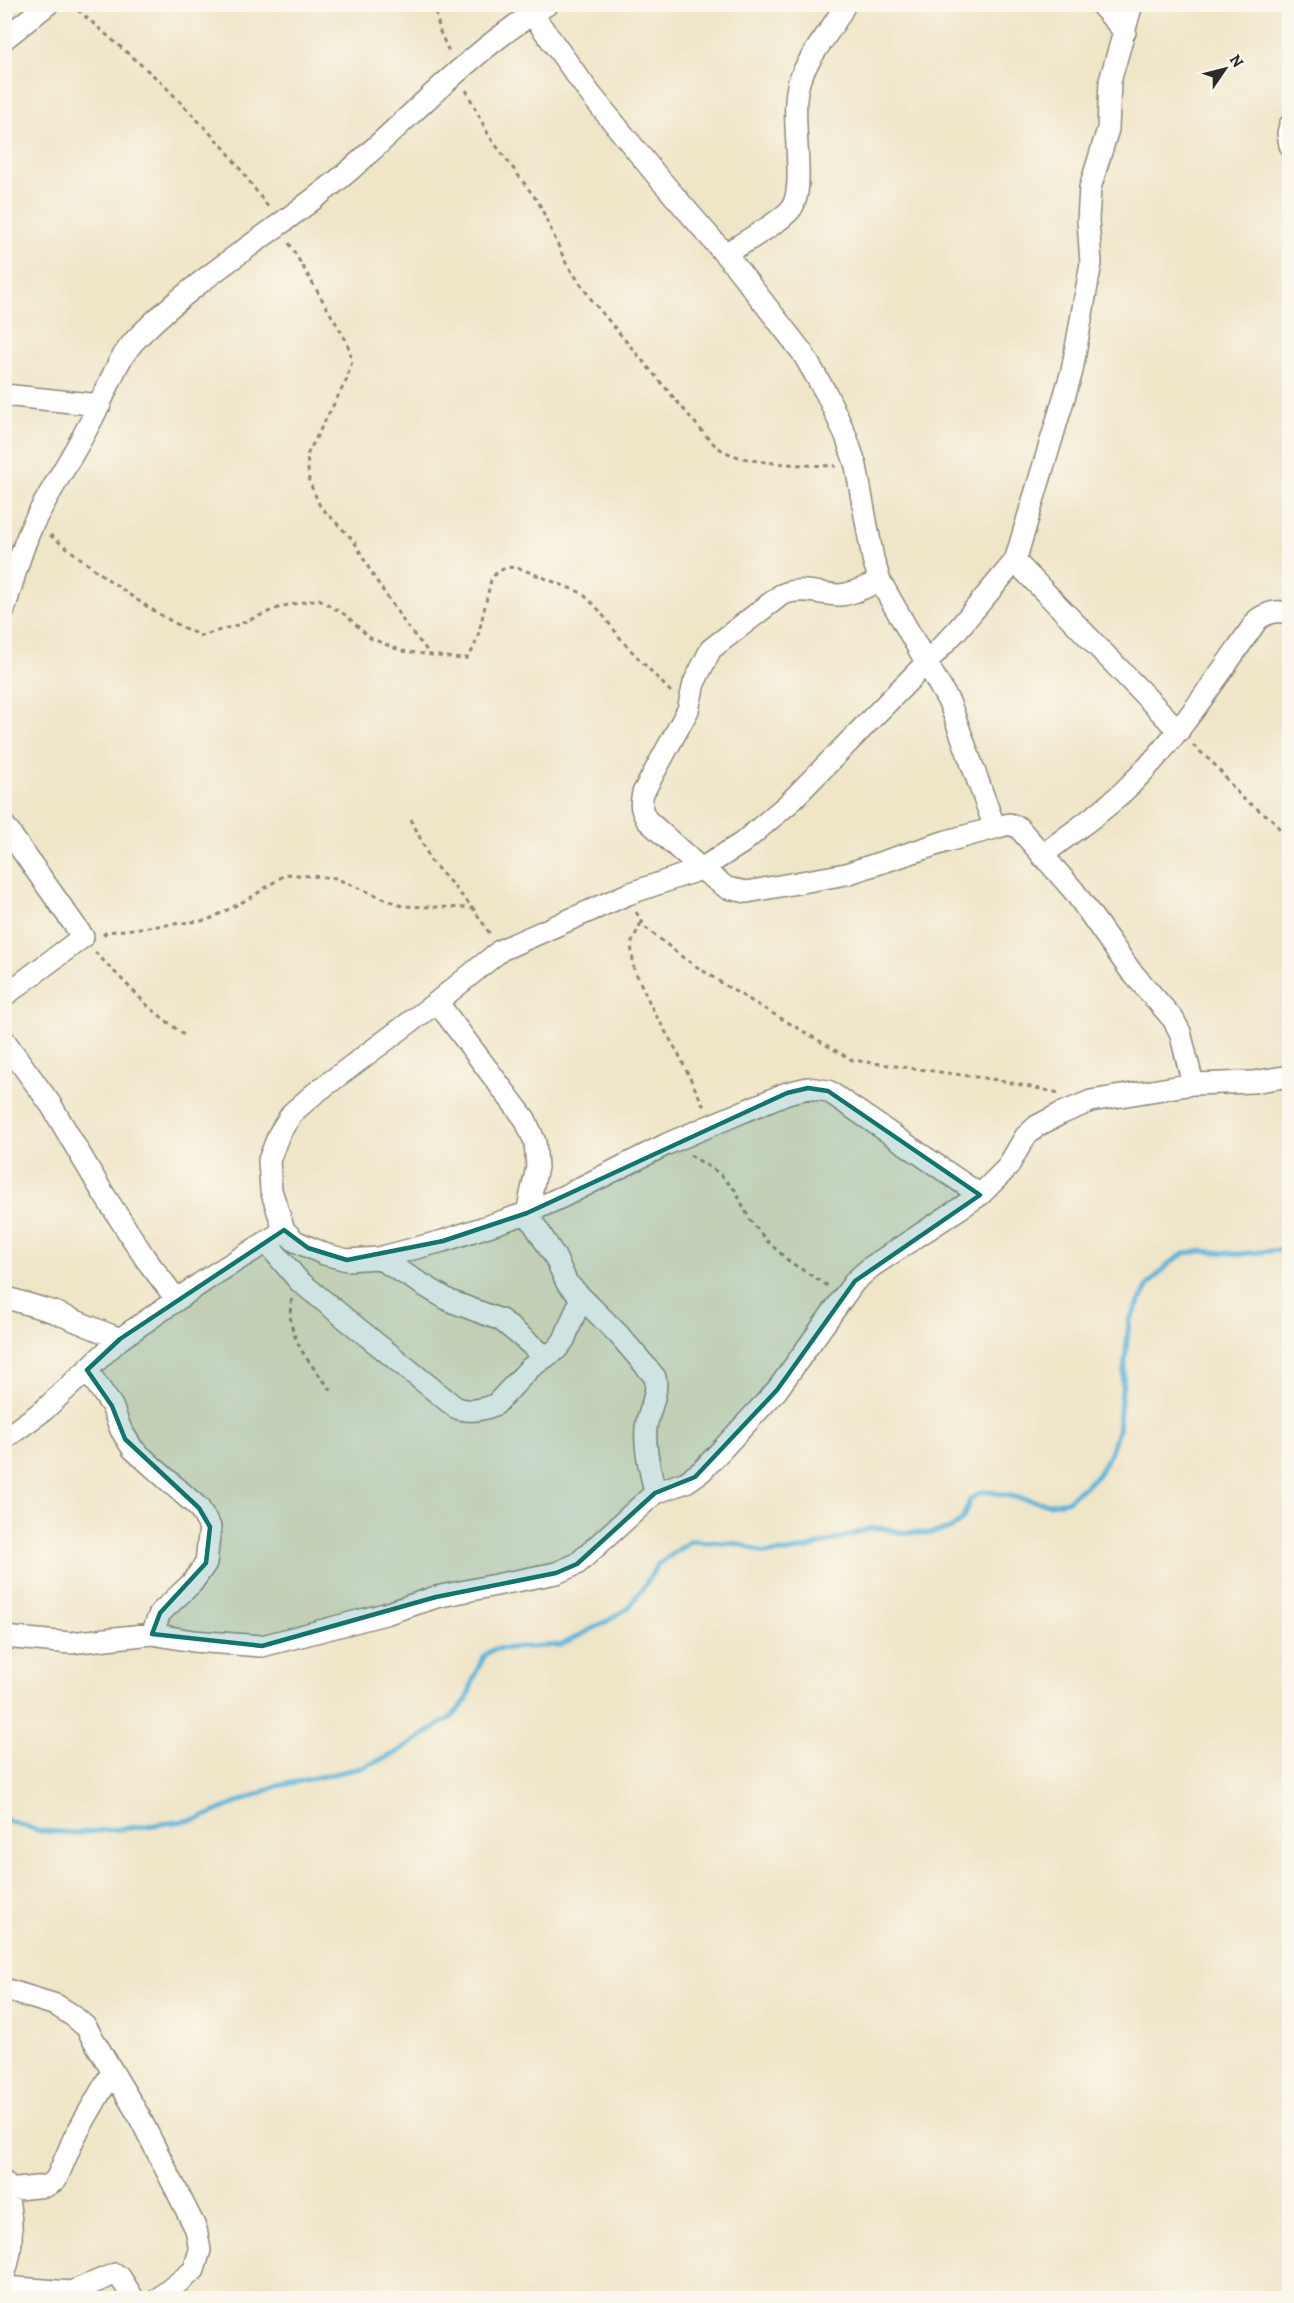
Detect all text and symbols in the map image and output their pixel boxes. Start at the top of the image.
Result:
north arrow [1195,39,1255,99]
text: N [1224,50,1249,72]

